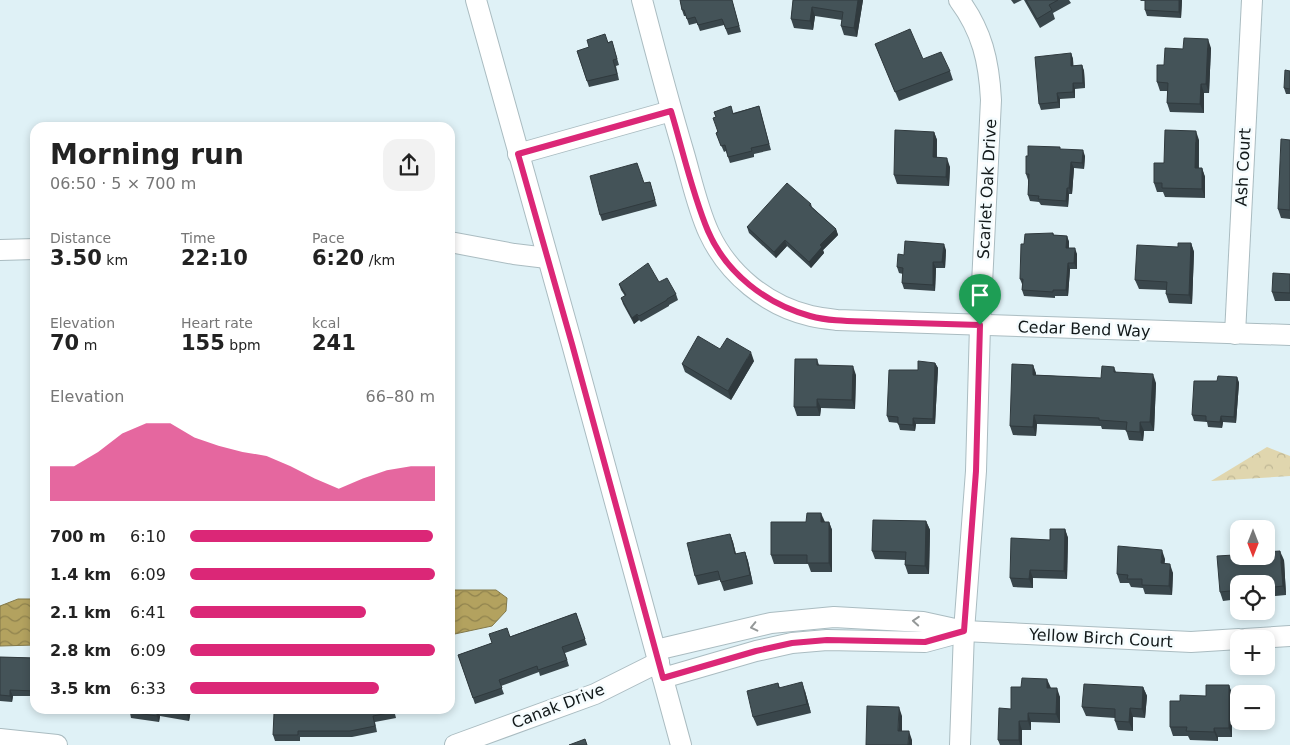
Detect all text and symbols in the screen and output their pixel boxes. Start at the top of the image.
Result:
street label: Scarlet Oak Drive [974,118,1000,260]
street label: Ash Court [1231,127,1255,207]
text: Morning run [50,138,244,171]
button: share [383,139,435,191]
text: 06:50 · 5 × 700 m [50,174,196,193]
text: Distance [50,230,111,246]
text: Time [181,230,215,246]
text: Pace [312,230,345,246]
text: 3.50 [50,246,102,270]
text: 22:10 [181,246,248,270]
text: 6:20 [312,246,364,270]
text: km [102,252,128,268]
text: /km [364,252,395,268]
pin [959,274,1001,325]
icon: arrive [966,281,994,309]
text: Elevation [50,315,115,331]
text: Heart rate [181,315,253,331]
text: kcal [312,315,340,331]
street label: Cedar Bend Way [1017,317,1151,341]
text: 70 [50,331,79,355]
text: 155 [181,331,225,355]
text: 241 [312,331,356,355]
text: m [79,337,97,353]
text: bpm [225,337,261,353]
text: Elevation [50,387,124,406]
text: 66–80 m [366,387,435,406]
north arrow [1230,520,1275,565]
map controls [1230,520,1275,730]
text: 700 m [50,527,106,546]
text: 6:10 [130,527,166,546]
text: 1.4 km [50,565,111,584]
text: 6:09 [130,565,166,584]
button: locate [1230,575,1275,620]
text: 2.1 km [50,603,111,622]
text: 6:41 [130,603,166,622]
one-way arrow [912,616,920,627]
one-way arrow [750,621,759,632]
street label: Yellow Birch Court [1028,625,1173,651]
button: + [1230,630,1275,675]
text: 2.8 km [50,641,111,660]
text: 6:09 [130,641,166,660]
text: 3.5 km [50,679,111,698]
text: 6:33 [130,679,166,698]
street label: Canak Drive [509,680,607,732]
button: − [1230,685,1275,730]

